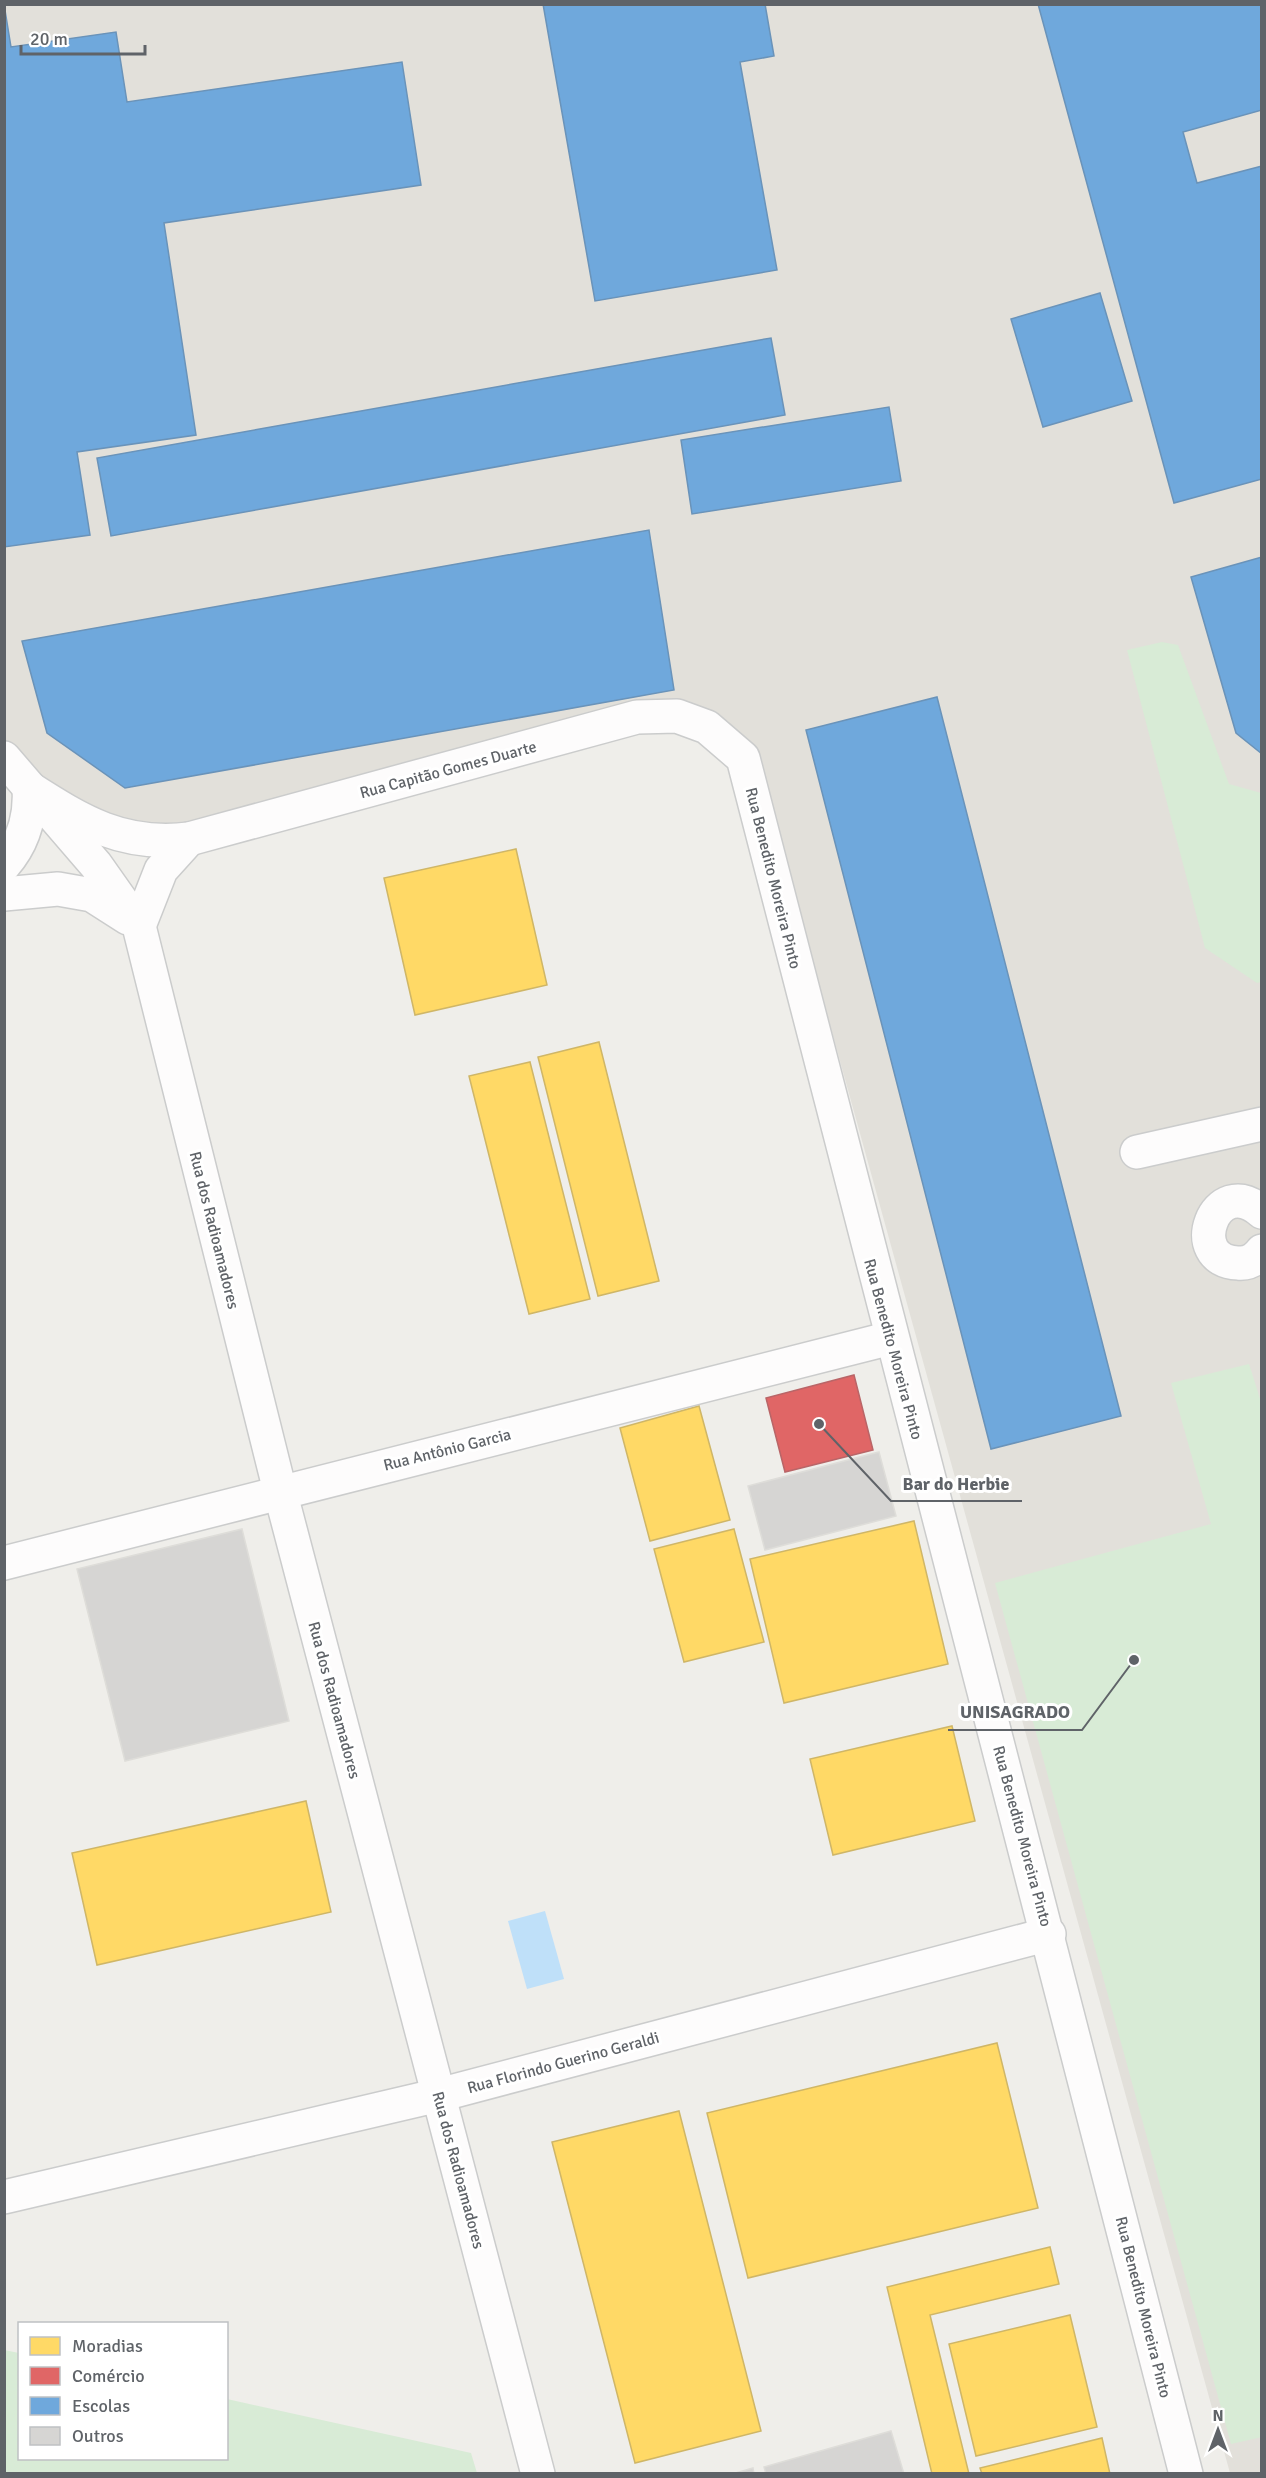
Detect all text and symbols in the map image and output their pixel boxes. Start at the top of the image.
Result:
scale bar [21,18,146,56]
text: 20 m [30,28,68,50]
street label: Rua Capitão Gomes Duarte [358,737,539,803]
street label: Rua Benedito Moreira Pinto [741,785,805,971]
street label: Rua dos Radioamadores [185,1149,243,1311]
street label: Rua Benedito Moreira Pinto [859,1257,927,1442]
street label: Rua Antônio Garcia [381,1424,513,1476]
callout: Bar do Herbie [891,1465,1022,1501]
text: Bar do Herbie [903,1473,1009,1495]
street label: Rua dos Radioamadores [303,1619,365,1781]
callout: UNISAGRADO [948,1694,1082,1730]
text: UNISAGRADO [960,1701,1070,1723]
street label: Rua Benedito Moreira Pinto [988,1744,1056,1929]
street label: Rua Florindo Guerino Geraldi [465,2028,661,2098]
street label: Rua dos Radioamadores [427,2089,489,2251]
street label: Rua Benedito Moreira Pinto [1111,2214,1175,2400]
legend [18,2322,228,2460]
text: Moradias [72,2335,143,2357]
text: Comércio [72,2365,145,2387]
text: Escolas [72,2395,130,2417]
north arrow [1188,2400,1248,2460]
text: N [1212,2406,1224,2426]
text: Outros [72,2425,124,2447]

